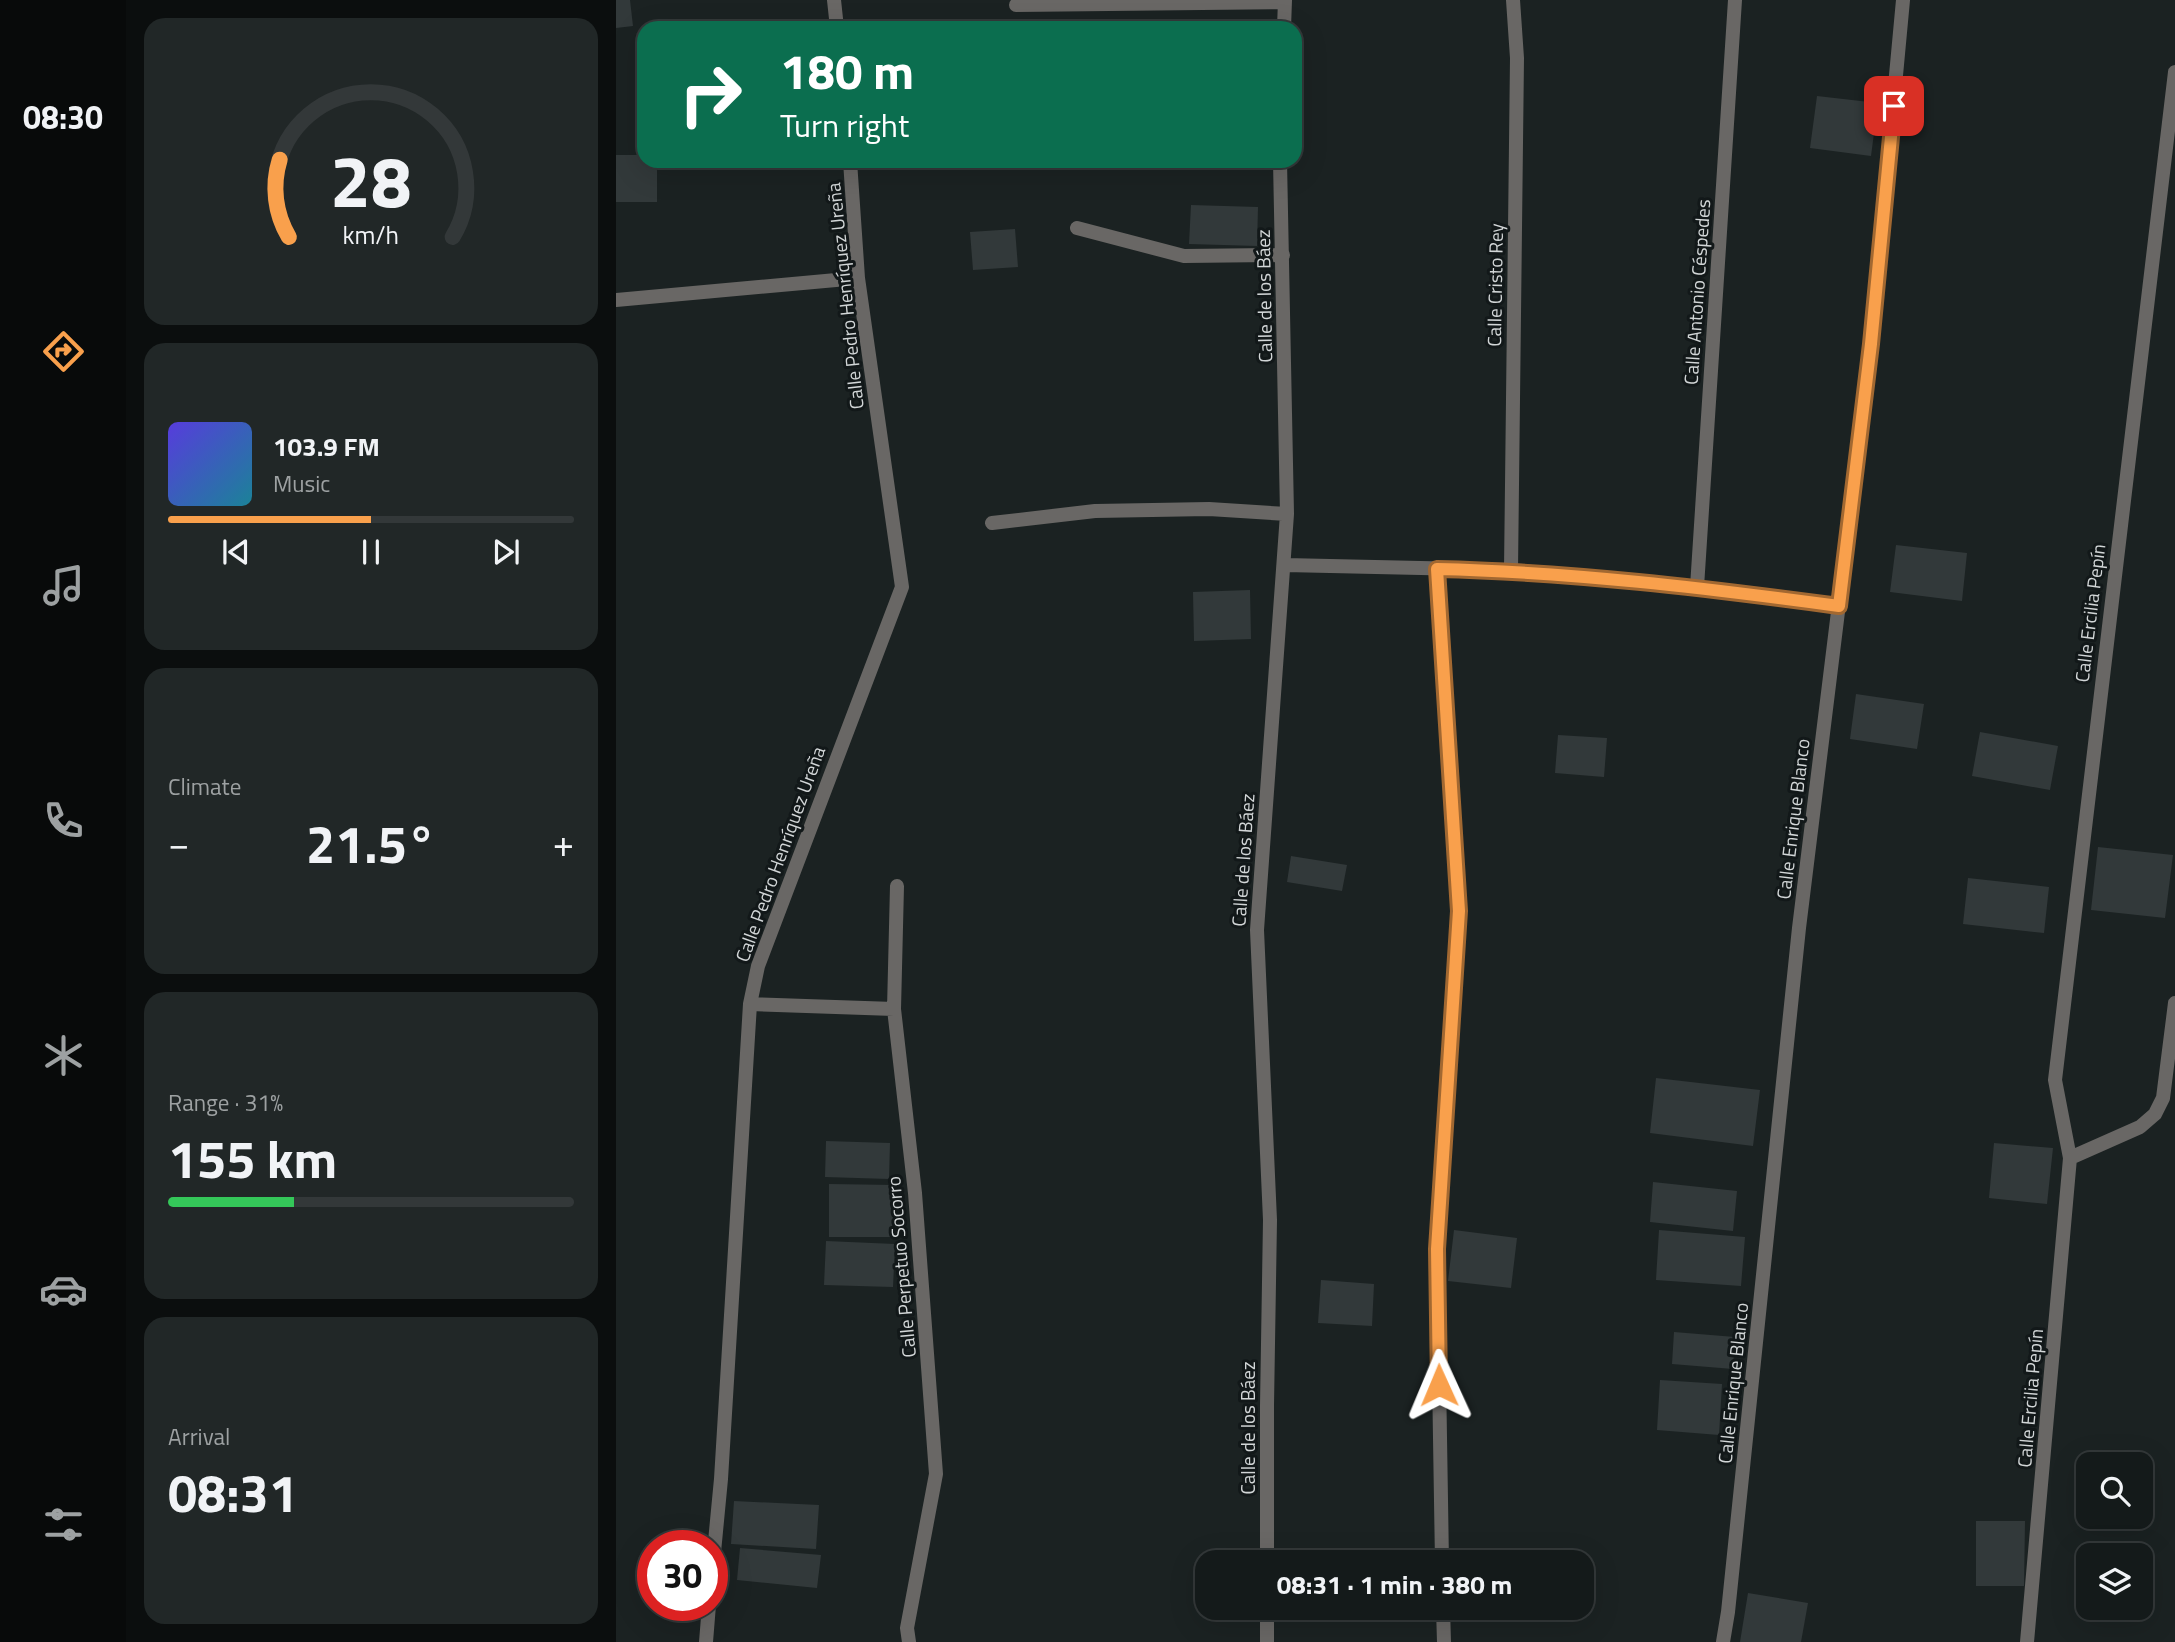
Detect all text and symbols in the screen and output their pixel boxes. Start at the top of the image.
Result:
text: 180 m [780,33,914,108]
icon: right [665,49,756,140]
pin [1864,76,1924,136]
icon: arrive [1875,87,1913,125]
text: 08:30 [23,93,103,141]
text: Turn right [780,101,909,149]
text: 28 [330,126,412,236]
street label: Calle Pedro Henríquez Ureña [818,181,871,411]
street label: Calle Antonio Céspedes [1676,198,1717,386]
text: km/h [343,216,399,254]
street label: Calle Cristo Rey [1479,223,1510,347]
street label: Calle de los Báez [1248,229,1279,363]
icon: directions [39,327,88,376]
text: 103.9 FM [273,427,380,466]
text: Music [273,466,330,501]
icon: previous [217,533,255,571]
icon: pause [352,533,390,571]
icon: next [487,533,525,571]
street label: Calle Ercilia Pepín [2067,542,2112,684]
icon: music [39,561,88,610]
street label: Calle Enrique Blanco [1768,737,1817,901]
street label: Calle Pedro Henríquez Ureña [727,742,832,966]
text: Climate [168,769,241,804]
street label: Calle de los Báez [1223,793,1262,927]
icon: phone [39,796,88,845]
text: 21.5° [306,804,436,883]
text: − [168,814,189,872]
text: + [553,814,574,872]
icon: climate [39,1031,88,1080]
text: Range · 31% [168,1085,283,1120]
text: 155 km [168,1119,337,1198]
street label: Calle Perpetuo Socorro [878,1175,923,1359]
icon: car [39,1265,88,1314]
street label: Calle Enrique Blanco [1710,1301,1755,1465]
street label: Calle Ercilia Pepín [2009,1327,2050,1469]
position arrow [1402,1348,1476,1422]
street label: Calle de los Báez [1233,1361,1262,1495]
text: Arrival [168,1419,230,1454]
map controls [2076,1452,2153,1620]
button: search [2076,1452,2153,1529]
text: 08:31 [168,1453,298,1532]
icon: filters [39,1500,88,1549]
speed limit sign: 30 [637,1530,728,1621]
button: layers [2076,1543,2153,1620]
text: 08:31 · 1 min · 380 m [1277,1565,1512,1604]

